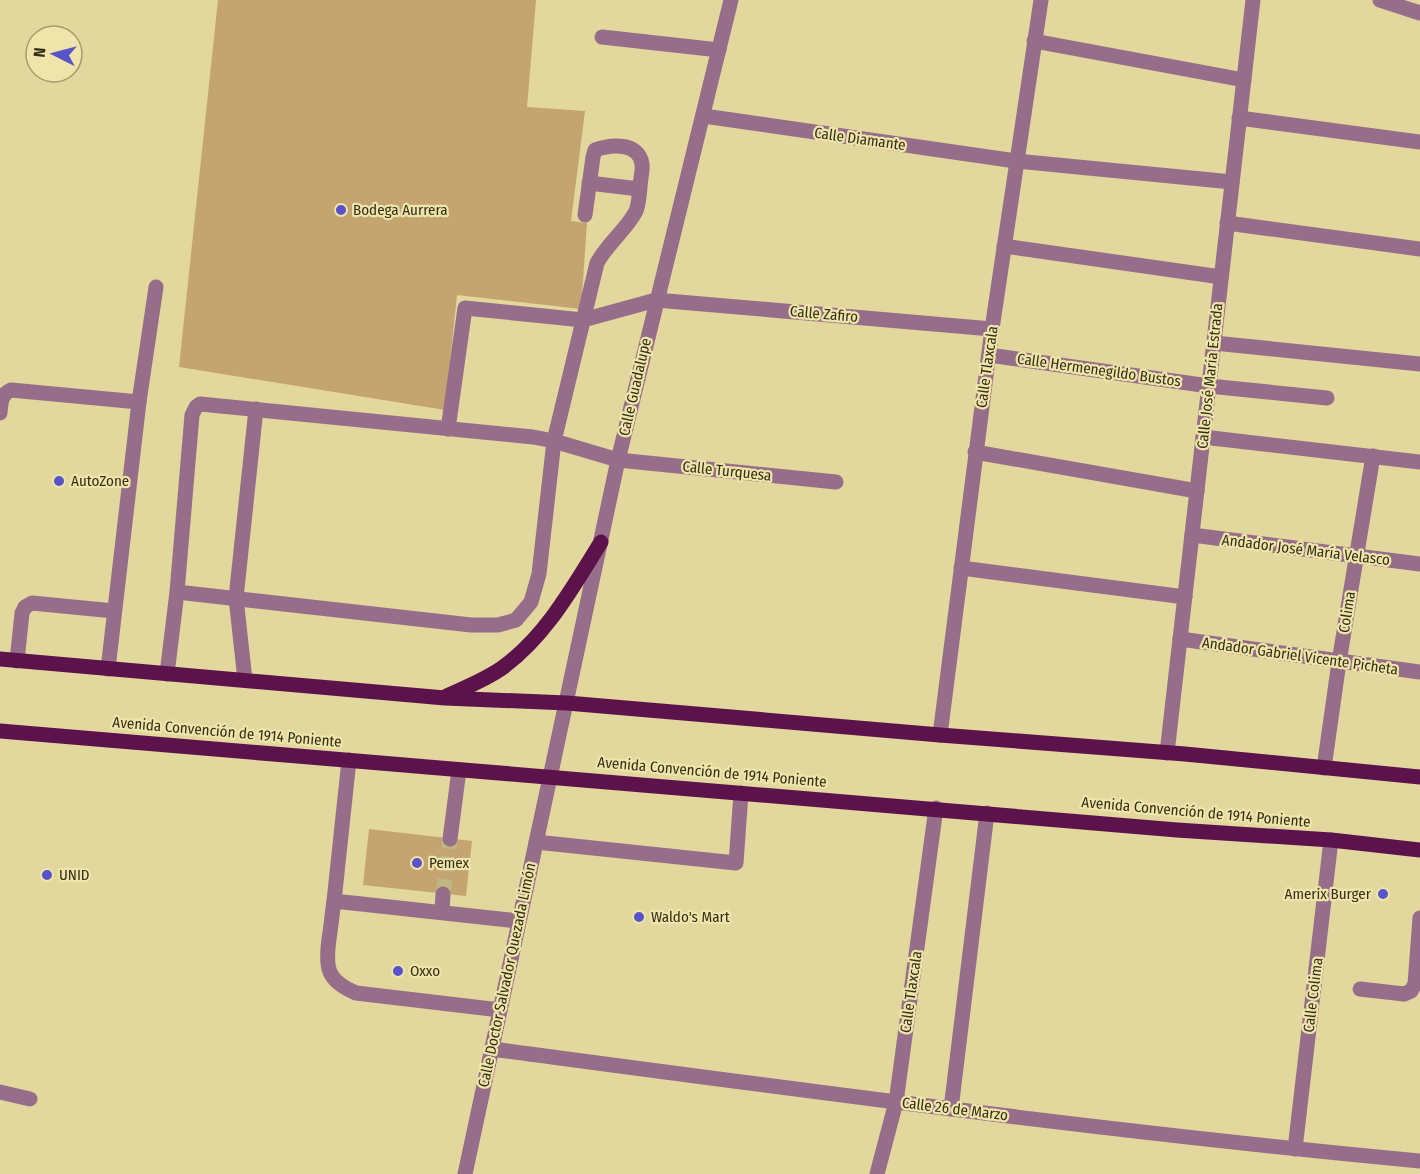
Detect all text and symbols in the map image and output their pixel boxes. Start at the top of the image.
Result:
north arrow [24,24,84,84]
text: N [30,47,50,58]
street label: Calle Diamante [813,124,907,154]
place label: Bodega Aurrera [353,201,448,219]
marker: Bodega Aurrera [334,203,348,217]
street label: Calle Zafiro [789,302,859,326]
street label: Calle José María Estrada [1193,302,1227,450]
street label: Calle Tlaxcala [972,325,1002,409]
street label: Calle Guadalupe [615,336,655,438]
street label: Calle Hermenegildo Bustos [1016,350,1182,390]
street label: Calle Turquesa [682,457,772,485]
place label: AutoZone [71,472,129,490]
marker: AutoZone [52,474,66,488]
street label: Andador José María Velasco [1221,531,1391,569]
street label: Colima [1335,590,1359,634]
street label: Andador Gabriel Vicente Picheta [1201,633,1399,679]
street label: Avenida Convención de 1914 Poniente [112,713,342,751]
street label: Avenida Convención de 1914 Poniente [597,753,827,791]
street label: Avenida Convención de 1914 Poniente [1081,793,1311,831]
place label: Pemex [429,854,470,872]
marker: Pemex [410,856,424,870]
street label: Calle Doctor Salvador Quezada Limón [474,861,540,1089]
place label: UNID [59,866,90,884]
marker: UNID [40,868,54,882]
place label: Amerix Burger [1285,885,1372,903]
marker: Amerix Burger [1376,887,1390,901]
place label: Waldo's Mart [651,908,730,926]
marker: Waldo's Mart [632,910,646,924]
street label: Calle Tlaxcala [896,950,926,1034]
street label: Calle Colima [1299,957,1327,1033]
place label: Oxxo [410,962,440,980]
marker: Oxxo [391,964,405,978]
street label: Calle 26 de Marzo [901,1094,1009,1124]

